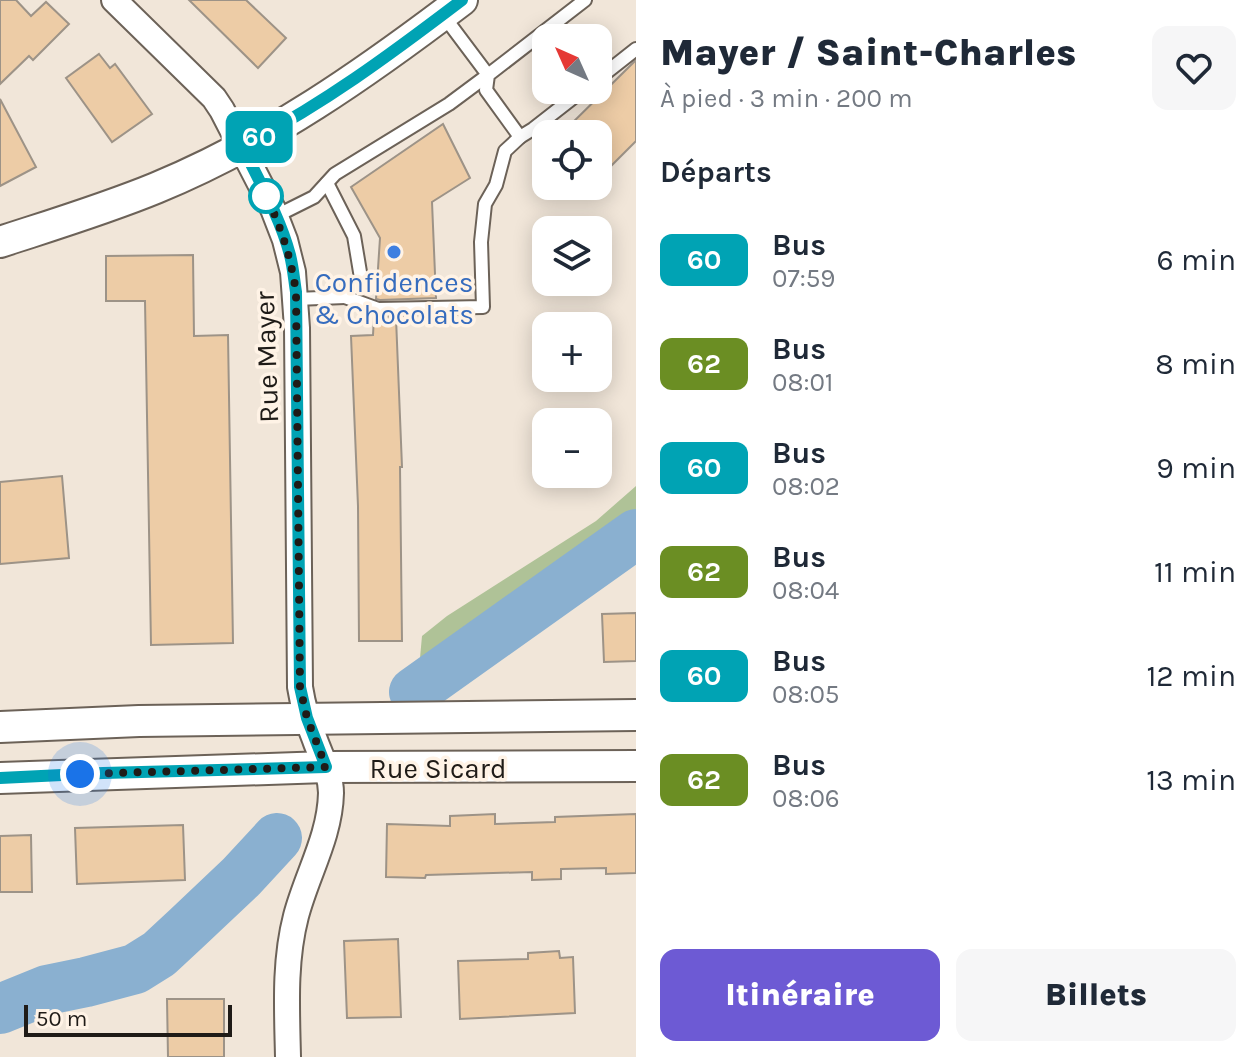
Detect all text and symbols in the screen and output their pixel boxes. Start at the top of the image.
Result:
north arrow [532,24,612,104]
map controls [532,24,612,488]
button: heart [1152,26,1236,110]
text: Mayer / Saint-Charles [660,30,1076,75]
text: À pied · 3 min · 200 m [660,83,913,114]
line badge: 60 [223,111,295,163]
text: 60 [242,120,276,153]
button: locate [532,120,612,200]
text: Départs [660,154,772,190]
unlabelled marker [249,179,283,213]
button: layers [532,216,612,296]
text: Bus [772,227,826,263]
text: 6 min [1157,242,1236,278]
marker: Confidences & Chocolats [385,243,403,261]
text: 60 [687,243,721,276]
text: 07:59 [772,263,835,294]
place label: Confidences & Chocolats [314,266,474,331]
street label: Rue Mayer [248,290,285,423]
button: + [532,312,612,392]
text: Bus [772,331,826,367]
text: 8 min [1155,346,1236,382]
text: 62 [687,347,721,380]
text: 08:01 [772,367,833,398]
button: − [532,408,612,488]
text: Bus [772,435,826,471]
text: 9 min [1156,450,1236,486]
text: 60 [687,451,721,484]
text: 08:02 [772,471,840,502]
text: Bus [772,539,826,575]
text: 11 min [1154,554,1236,590]
text: 62 [687,555,721,588]
text: 08:04 [772,575,839,606]
text: Bus [772,643,826,679]
text: 12 min [1146,658,1236,694]
text: 60 [687,659,721,692]
text: 08:05 [772,679,840,710]
text: Bus [772,747,826,783]
street label: Rue Sicard [370,752,506,785]
your location [60,754,100,794]
text: 13 min [1146,762,1236,798]
text: 62 [687,763,721,796]
text: 08:06 [772,783,840,814]
button: Itinéraire [660,949,940,1041]
button: Billets [956,949,1236,1041]
scale bar [24,1001,232,1037]
text: 50 m [36,1006,87,1032]

